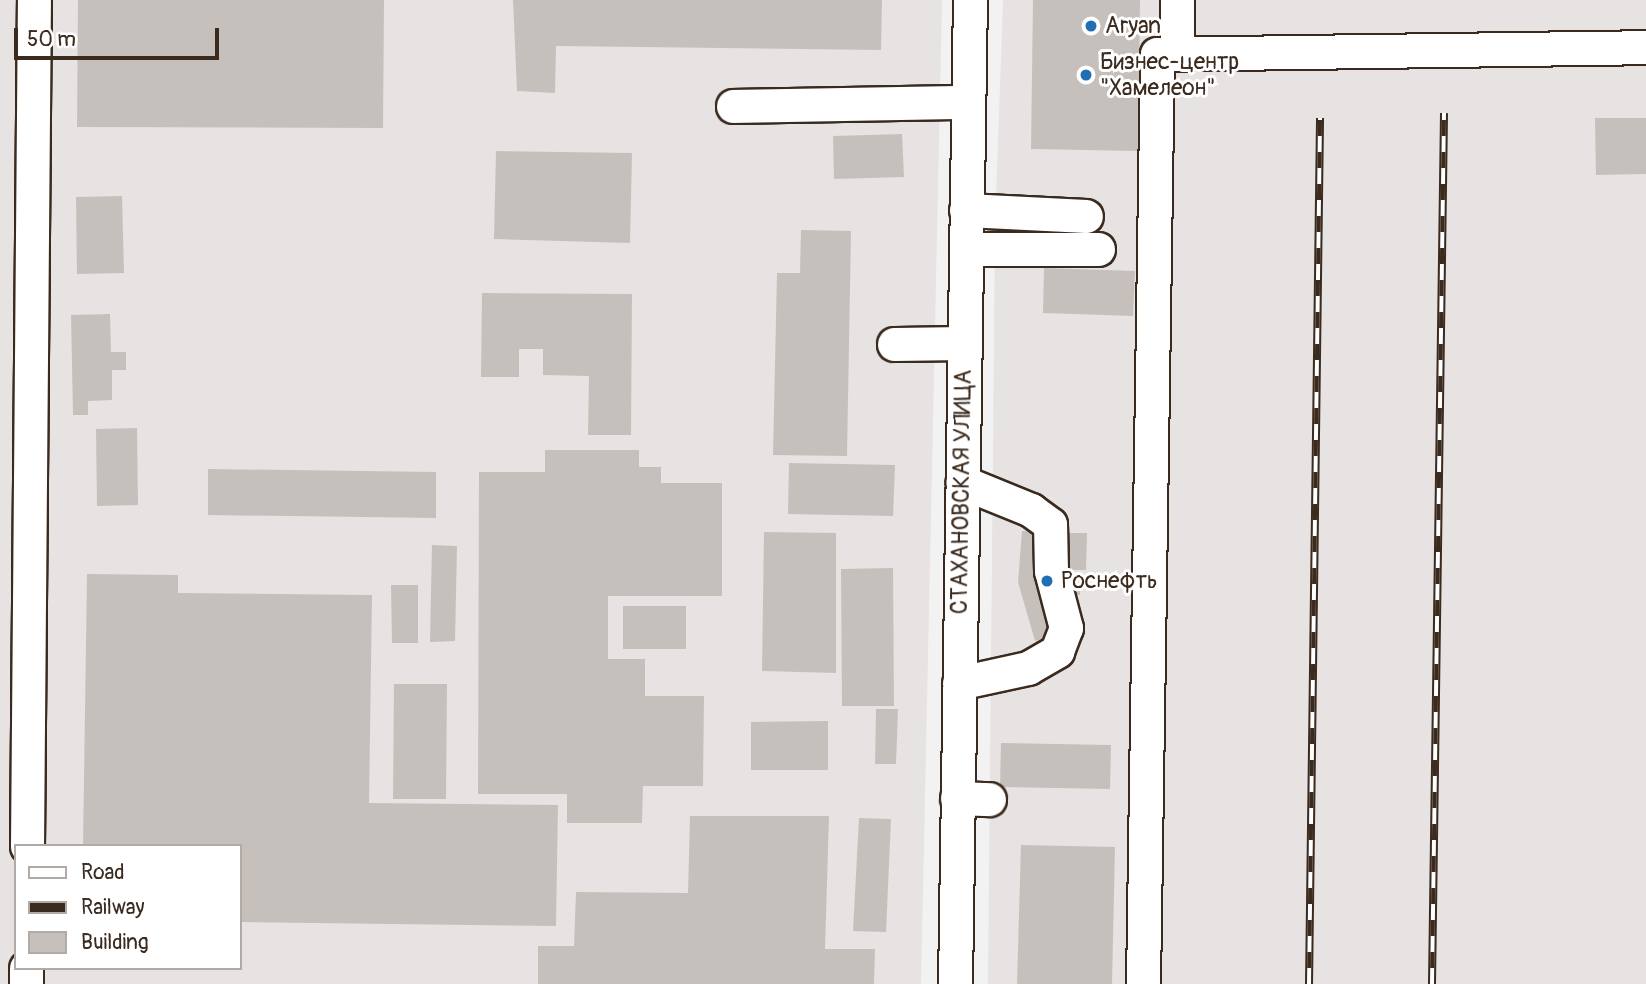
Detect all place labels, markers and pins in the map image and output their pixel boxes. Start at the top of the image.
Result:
place label: Aryan [1105,12,1161,40]
marker: Aryan [1083,18,1099,34]
place label: Бизнес-центр "Хамелеон" [1100,48,1239,102]
marker: Бизнес-центр "Хамелеон" [1078,67,1094,83]
place label: Роснефть [1061,567,1158,595]
marker: Роснефть [1039,573,1055,589]

